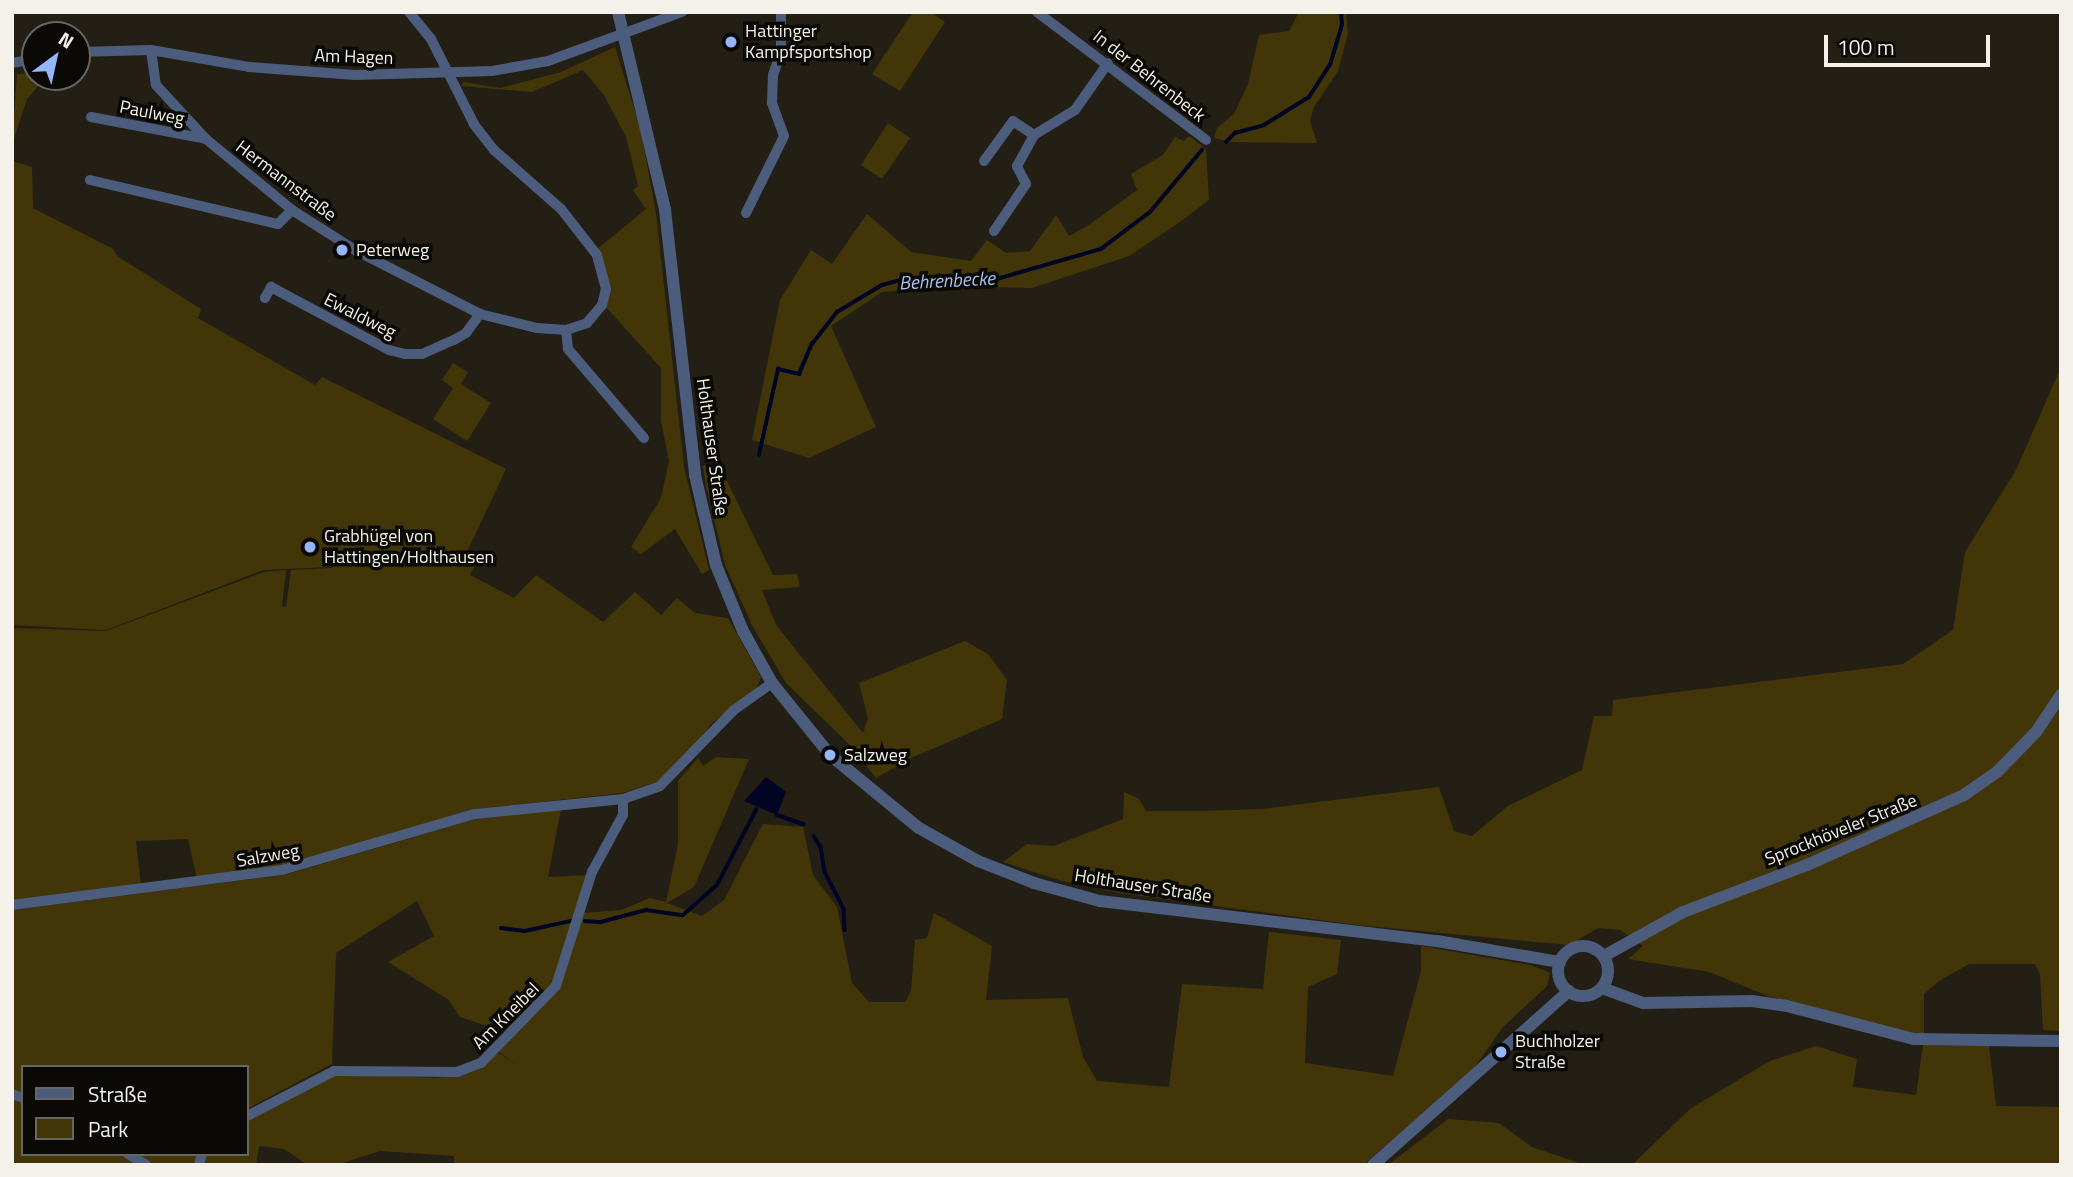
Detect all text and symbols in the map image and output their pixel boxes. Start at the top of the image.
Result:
north arrow [21,21,91,91]
place label: Hattinger Kampfsportshop [745,21,872,64]
scale bar [1828,21,1994,65]
text: N [53,24,80,55]
street label: In der Behrenbeck [1089,25,1209,127]
text: 100 m [1837,31,1894,63]
marker: Hattinger Kampfsportshop [723,34,739,50]
street label: Am Hagen [314,45,394,69]
street label: Paulweg [118,96,186,130]
street label: Hermannstraße [232,136,340,226]
place label: Peterweg [356,239,429,261]
marker: Peterweg [334,242,350,258]
water label: Behrenbecke [898,266,996,294]
street label: Ewaldweg [320,289,400,343]
street label: Holthauser Straße [692,377,732,517]
place label: Grabhügel von Hattingen/Holthausen [324,526,494,568]
marker: Grabhügel von Hattingen/Holthausen [302,539,318,555]
place label: Salzweg [844,744,907,766]
marker: Salzweg [822,747,838,763]
street label: Sprockhöveler Straße [1762,790,1920,870]
street label: Salzweg [235,840,301,872]
street label: Holthauser Straße [1073,864,1213,908]
street label: Am Kneibel [468,978,544,1054]
place label: Buchholzer Straße [1515,1031,1600,1074]
marker: Buchholzer Straße [1493,1044,1509,1060]
legend [21,1065,248,1156]
text: Straße [88,1078,147,1110]
text: Park [88,1113,128,1145]

